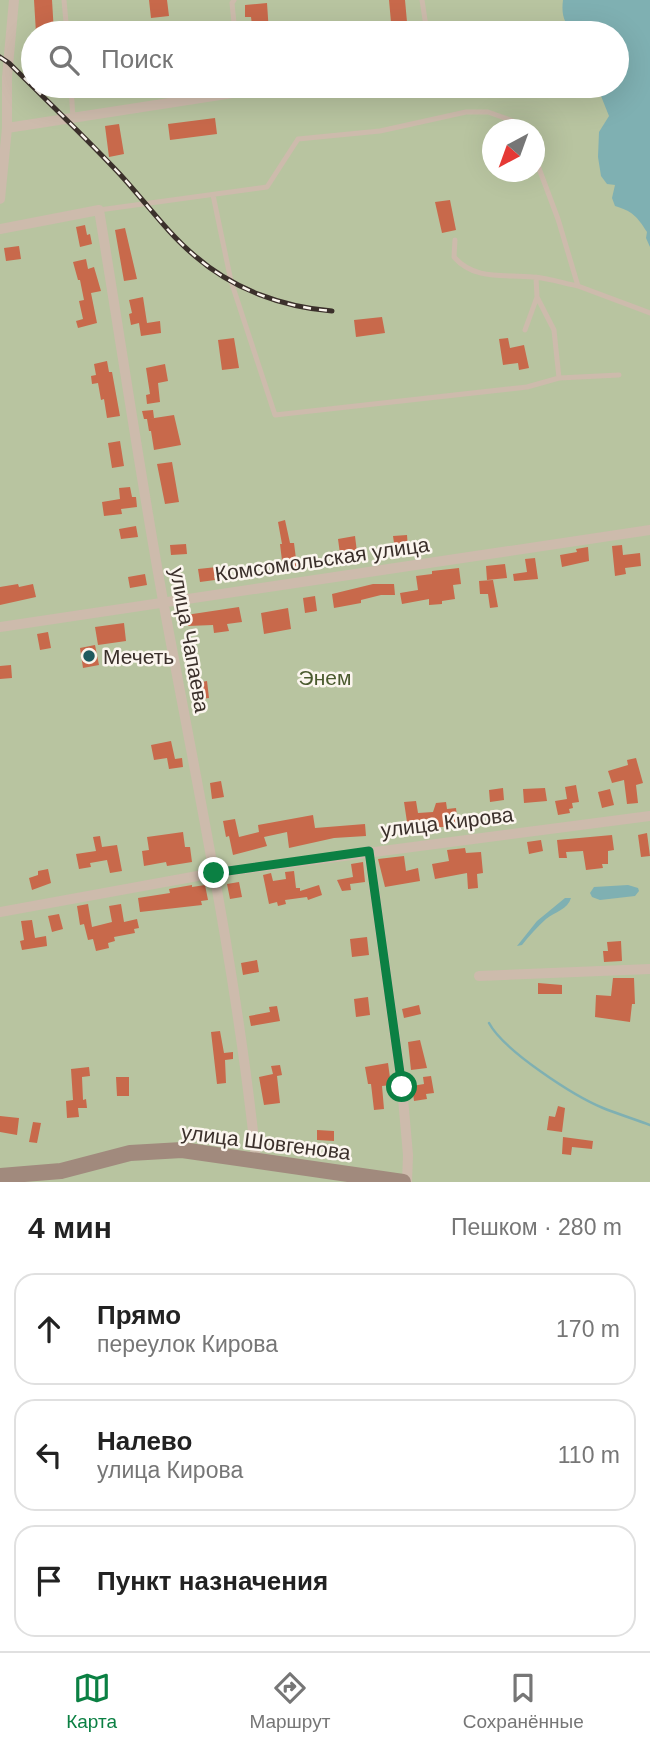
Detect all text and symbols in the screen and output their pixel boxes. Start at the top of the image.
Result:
search box [21,21,629,98]
icon: search [45,41,83,79]
text: Поиск [101,44,173,74]
north arrow [482,119,545,182]
street label: Комсомольская улица [213,533,431,585]
street label: улица Чапаева [166,566,214,714]
place label: Мечеть [103,645,174,668]
marker: Мечеть [81,648,97,664]
park label: Энем [299,666,351,689]
street label: улица Кирова [379,802,515,842]
route end [198,857,229,888]
route start [386,1071,417,1102]
street label: улица Шовгенова [180,1120,352,1164]
text: 4 мин [28,1211,112,1244]
text: Пешком · 280 m [451,1214,622,1240]
text: Прямо [97,1300,181,1330]
icon: ahead [30,1310,68,1348]
text: 170 m [556,1316,620,1342]
text: переулок Кирова [97,1331,278,1357]
text: Налево [97,1426,192,1456]
icon: left [30,1436,68,1474]
text: 110 m [558,1442,620,1468]
text: улица Кирова [97,1457,243,1483]
icon: arrive [30,1562,68,1600]
text: Пункт назначения [97,1566,328,1596]
tab: Карта [66,1669,117,1733]
tab: Маршрут [249,1669,330,1733]
tab: Сохранённые [463,1669,584,1733]

